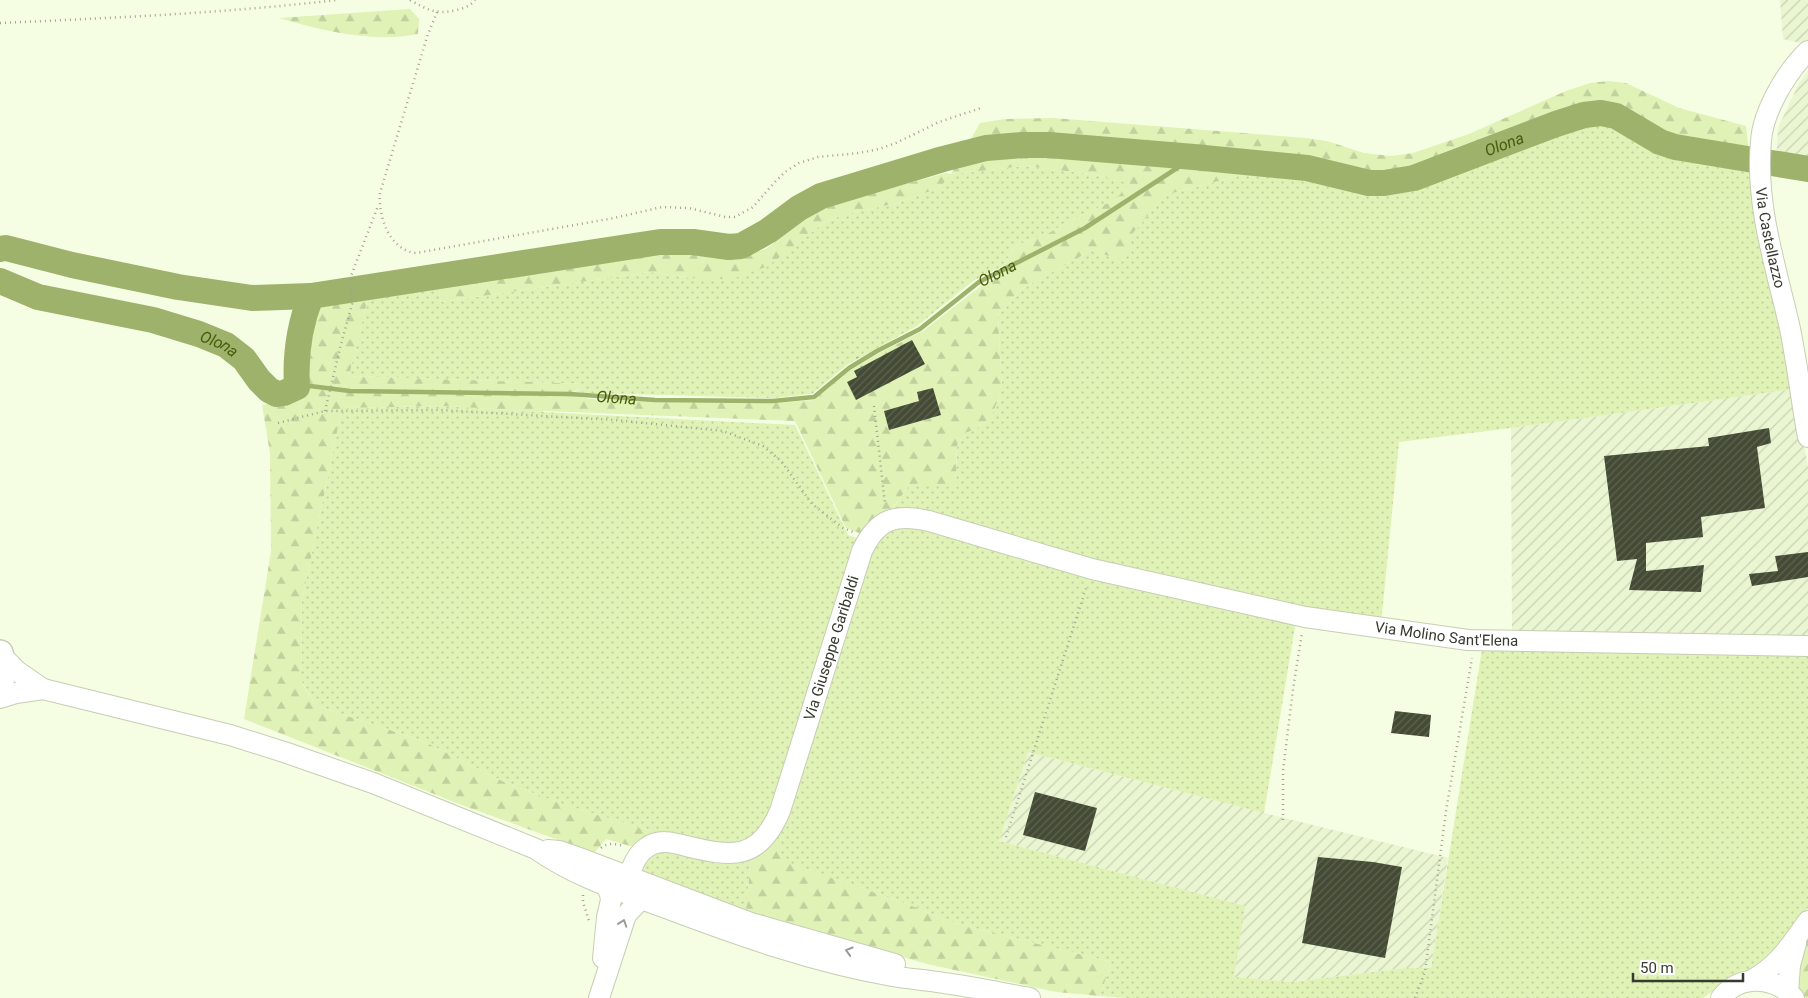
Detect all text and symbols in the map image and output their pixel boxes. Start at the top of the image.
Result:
water label: Olona [1482,128,1526,160]
street label: Via Castellazzo [1752,186,1789,290]
water label: Olona [975,255,1019,290]
water label: Olona [197,326,242,361]
water label: Olona [596,386,637,408]
street label: Via Giuseppe Garibaldi [800,573,863,723]
street label: Via Molino Sant'Elena [1374,618,1519,650]
one-way arrow [617,919,627,928]
one-way arrow [846,947,854,957]
scale bar [1633,950,1743,982]
text: 50 m [1640,959,1674,977]

